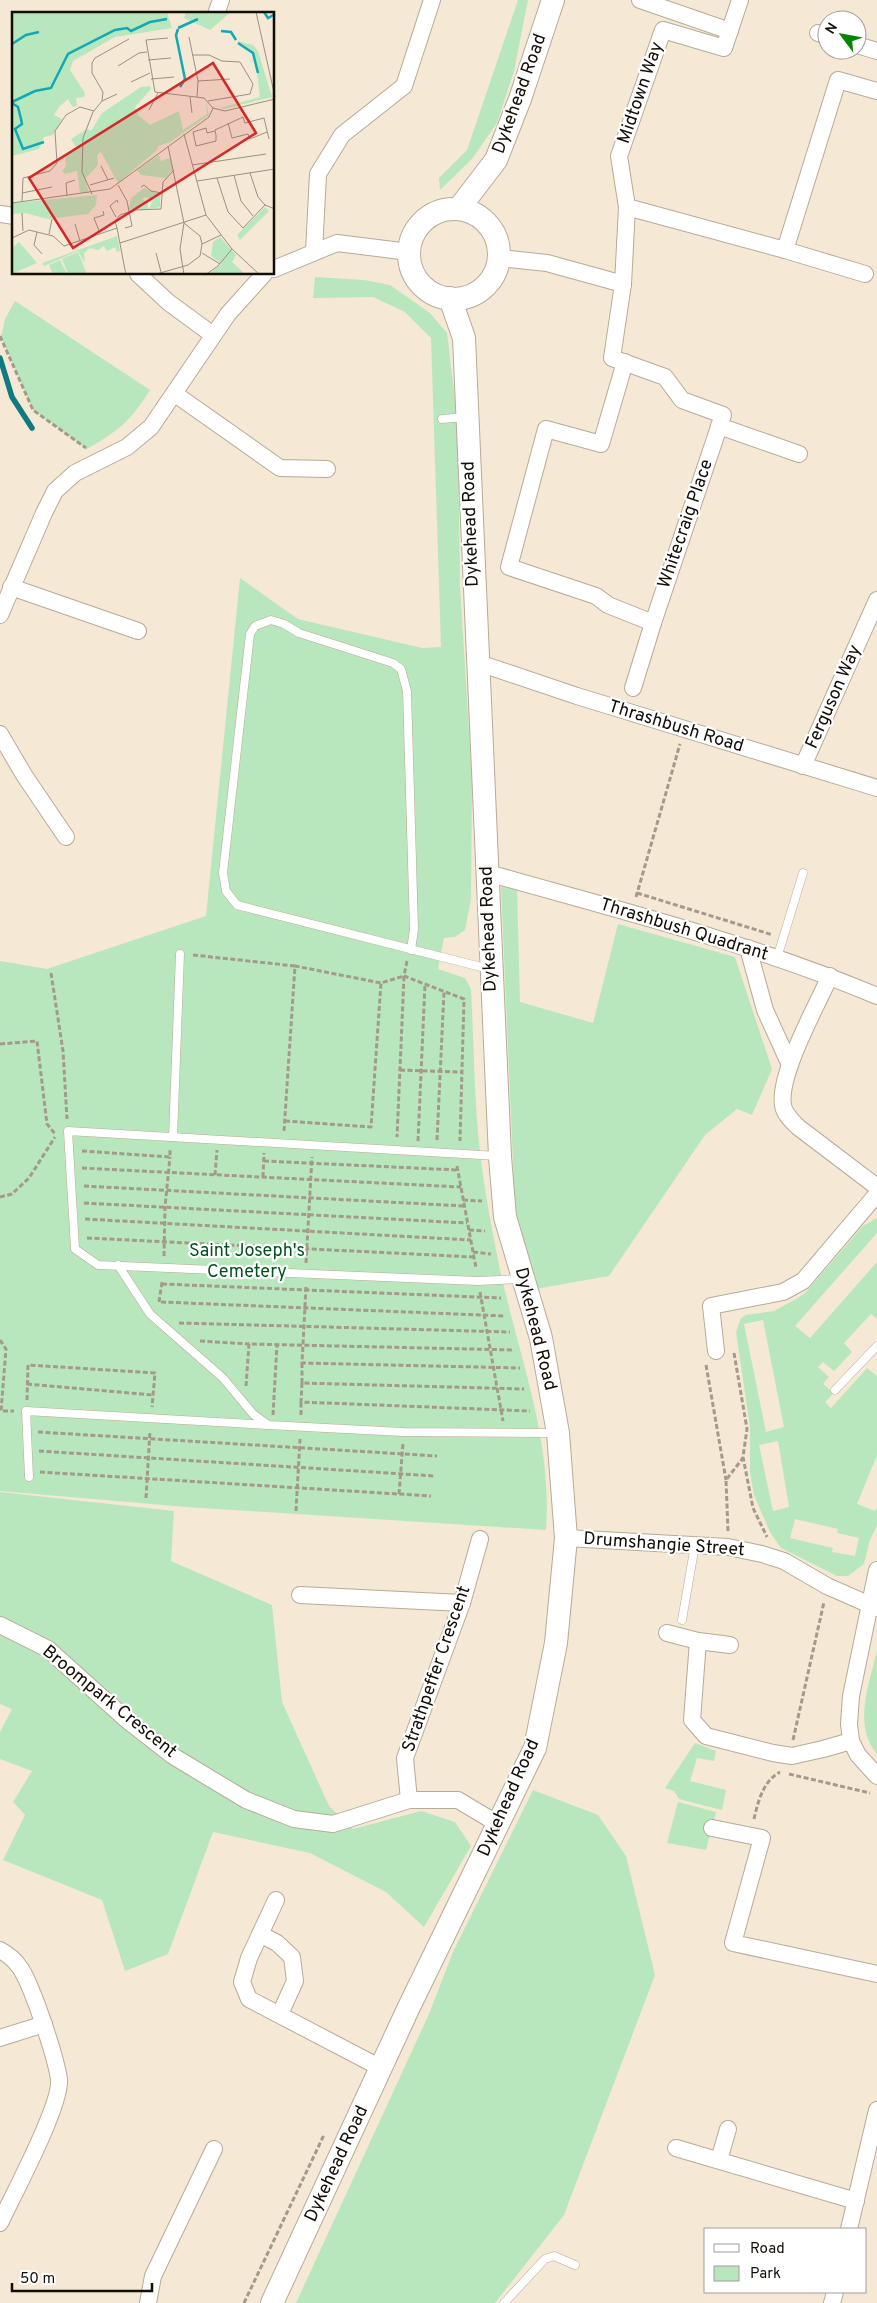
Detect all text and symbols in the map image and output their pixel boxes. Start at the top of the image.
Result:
north arrow [817,10,867,60]
inset map [12,12,275,275]
text: N [822,20,842,38]
street label: Dykehead Road [488,31,552,157]
street label: Midtown Way [613,39,669,147]
street label: Whitecraig Place [653,456,719,592]
street label: Dykehead Road [457,461,485,587]
street label: Ferguson Way [801,642,867,752]
street label: Thrashbush Road [606,695,746,759]
street label: Dykehead Road [475,866,503,992]
street label: Thrashbush Quadrant [597,893,771,967]
park label: Saint Joseph's Cemetery [189,1240,305,1284]
street label: Dykehead Road [509,1265,561,1393]
street label: Drumshangie Street [583,1528,745,1562]
street label: Strathpeffer Crescent [398,1583,476,1755]
street label: Broompark Crescent [37,1641,181,1763]
street label: Dykehead Road [473,1736,545,1860]
street label: Dykehead Road [300,2102,374,2226]
legend [704,2228,867,2293]
text: Road [750,2240,785,2259]
scale bar [12,2260,152,2292]
text: Park [750,2265,781,2284]
text: 50 m [20,2270,55,2289]

